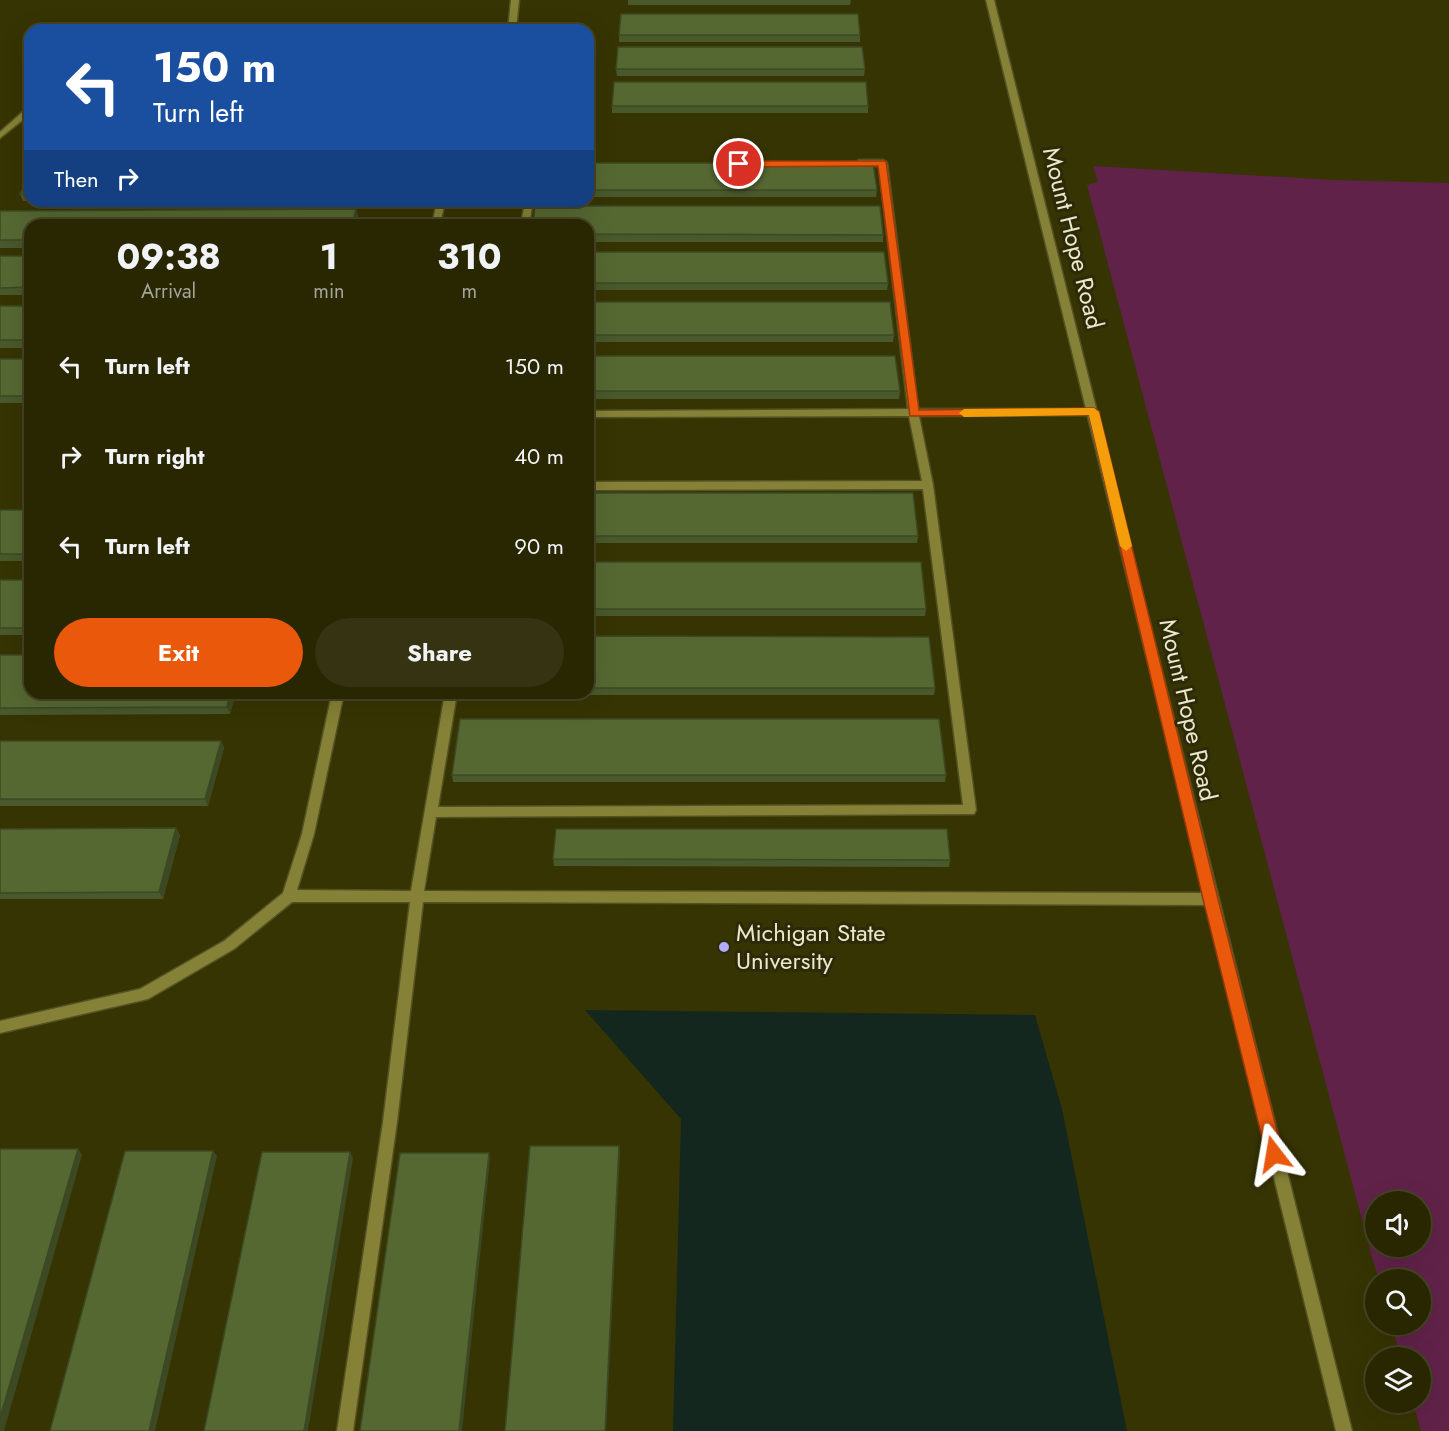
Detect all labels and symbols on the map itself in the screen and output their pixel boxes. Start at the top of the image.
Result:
pin [713,138,764,189]
street label: Mount Hope Road [1034,143,1113,332]
street label: Mount Hope Road [1151,615,1226,804]
place label: Michigan State University [736,915,886,978]
marker: Michigan State University [717,940,731,954]
position arrow [1242,1122,1306,1186]

